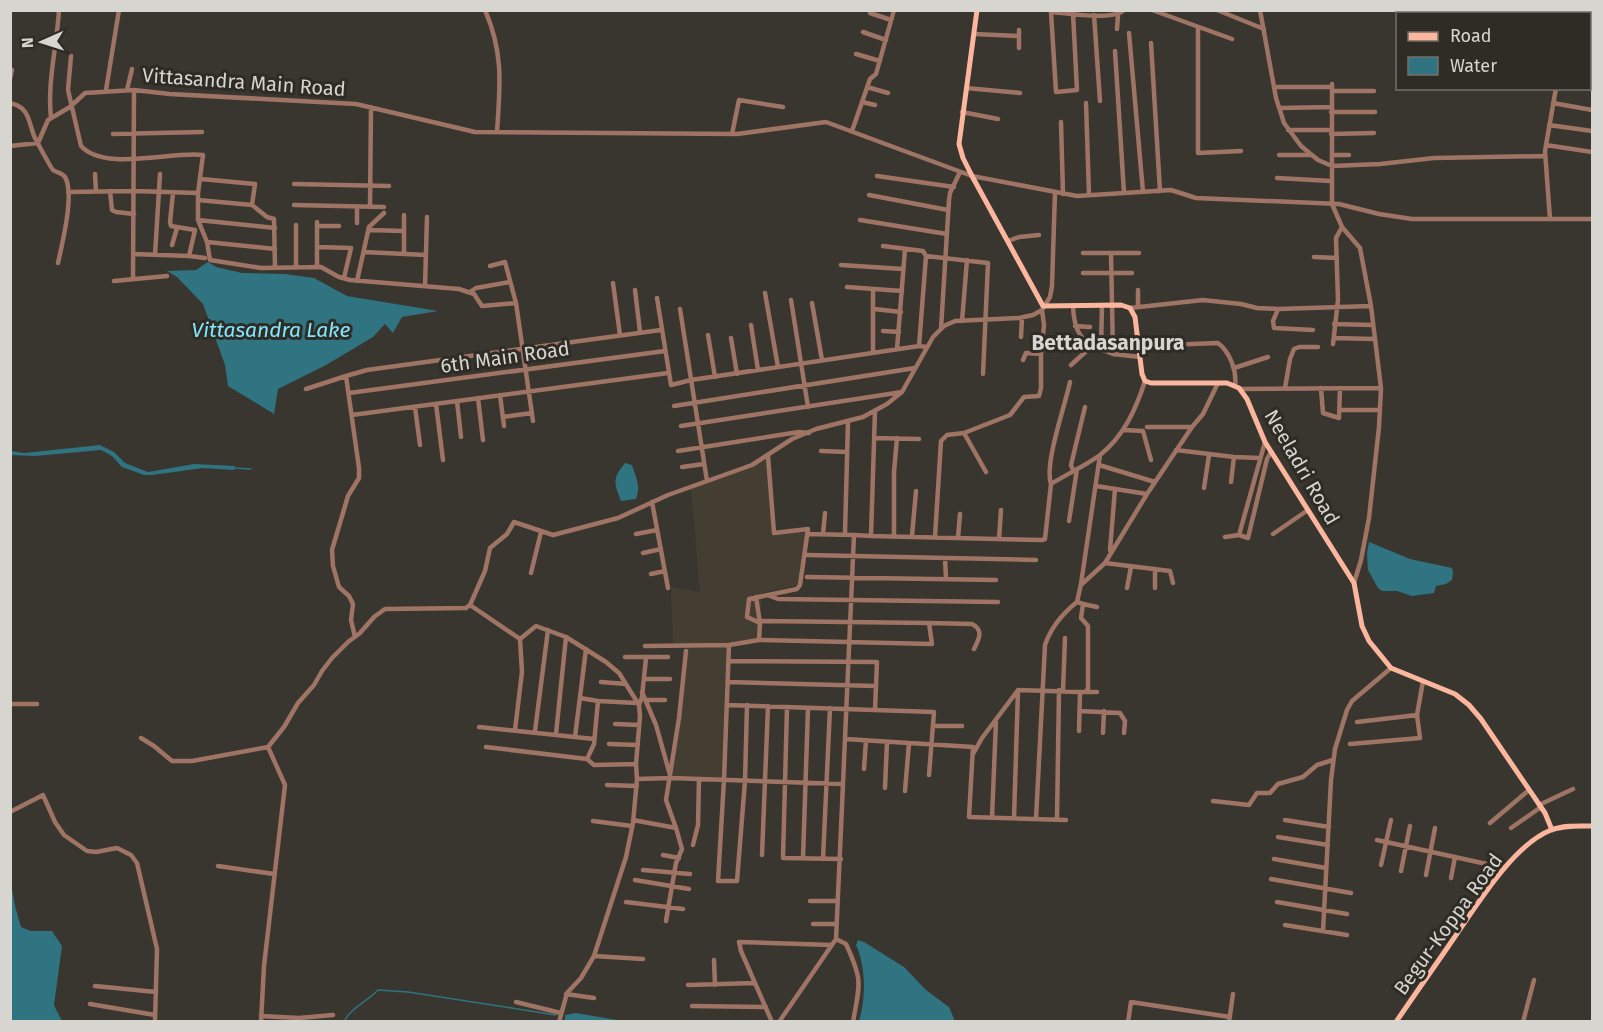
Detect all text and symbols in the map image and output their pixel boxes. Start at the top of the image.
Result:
north arrow [12,12,72,72]
legend [1396,12,1591,90]
text: Road [1450,25,1492,47]
text: N [18,37,37,49]
text: Water [1450,55,1497,77]
street label: Vittasandra Main Road [141,63,347,101]
water label: Vittasandra Lake [192,317,351,343]
district label: Bettadasanpura [1031,330,1185,356]
street label: 6th Main Road [439,336,571,378]
street label: Neeladri Road [1259,405,1345,529]
street label: Begur-Koppa Road [1389,849,1507,999]

